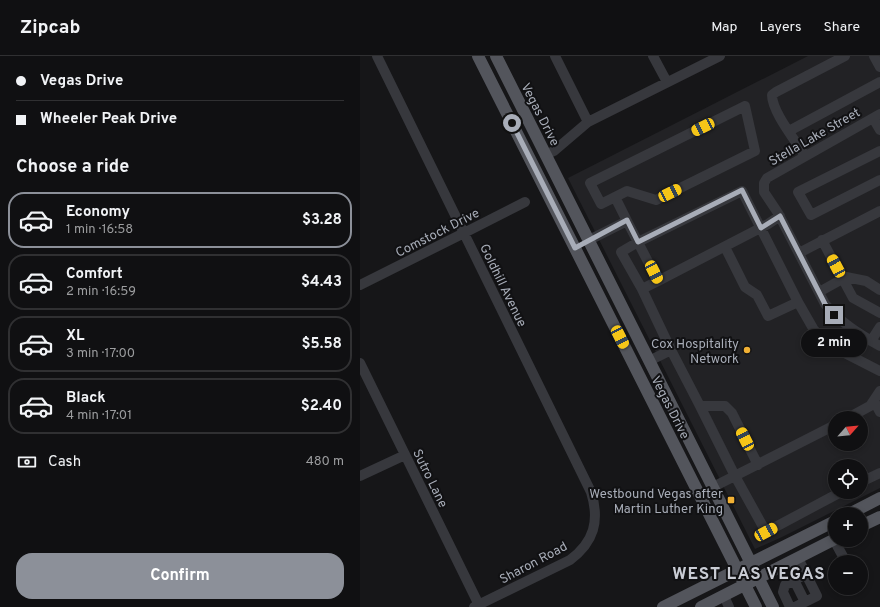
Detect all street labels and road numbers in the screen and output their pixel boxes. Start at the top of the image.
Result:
street label: Vegas Drive [517,81,562,149]
street label: Stella Lake Street [767,105,863,170]
street label: Comstock Drive [393,206,483,262]
street label: Goldhill Avenue [475,242,529,330]
street label: Vegas Drive [647,374,692,442]
street label: Sutro Lane [408,447,450,511]
street label: Sharon Road [497,539,571,588]

